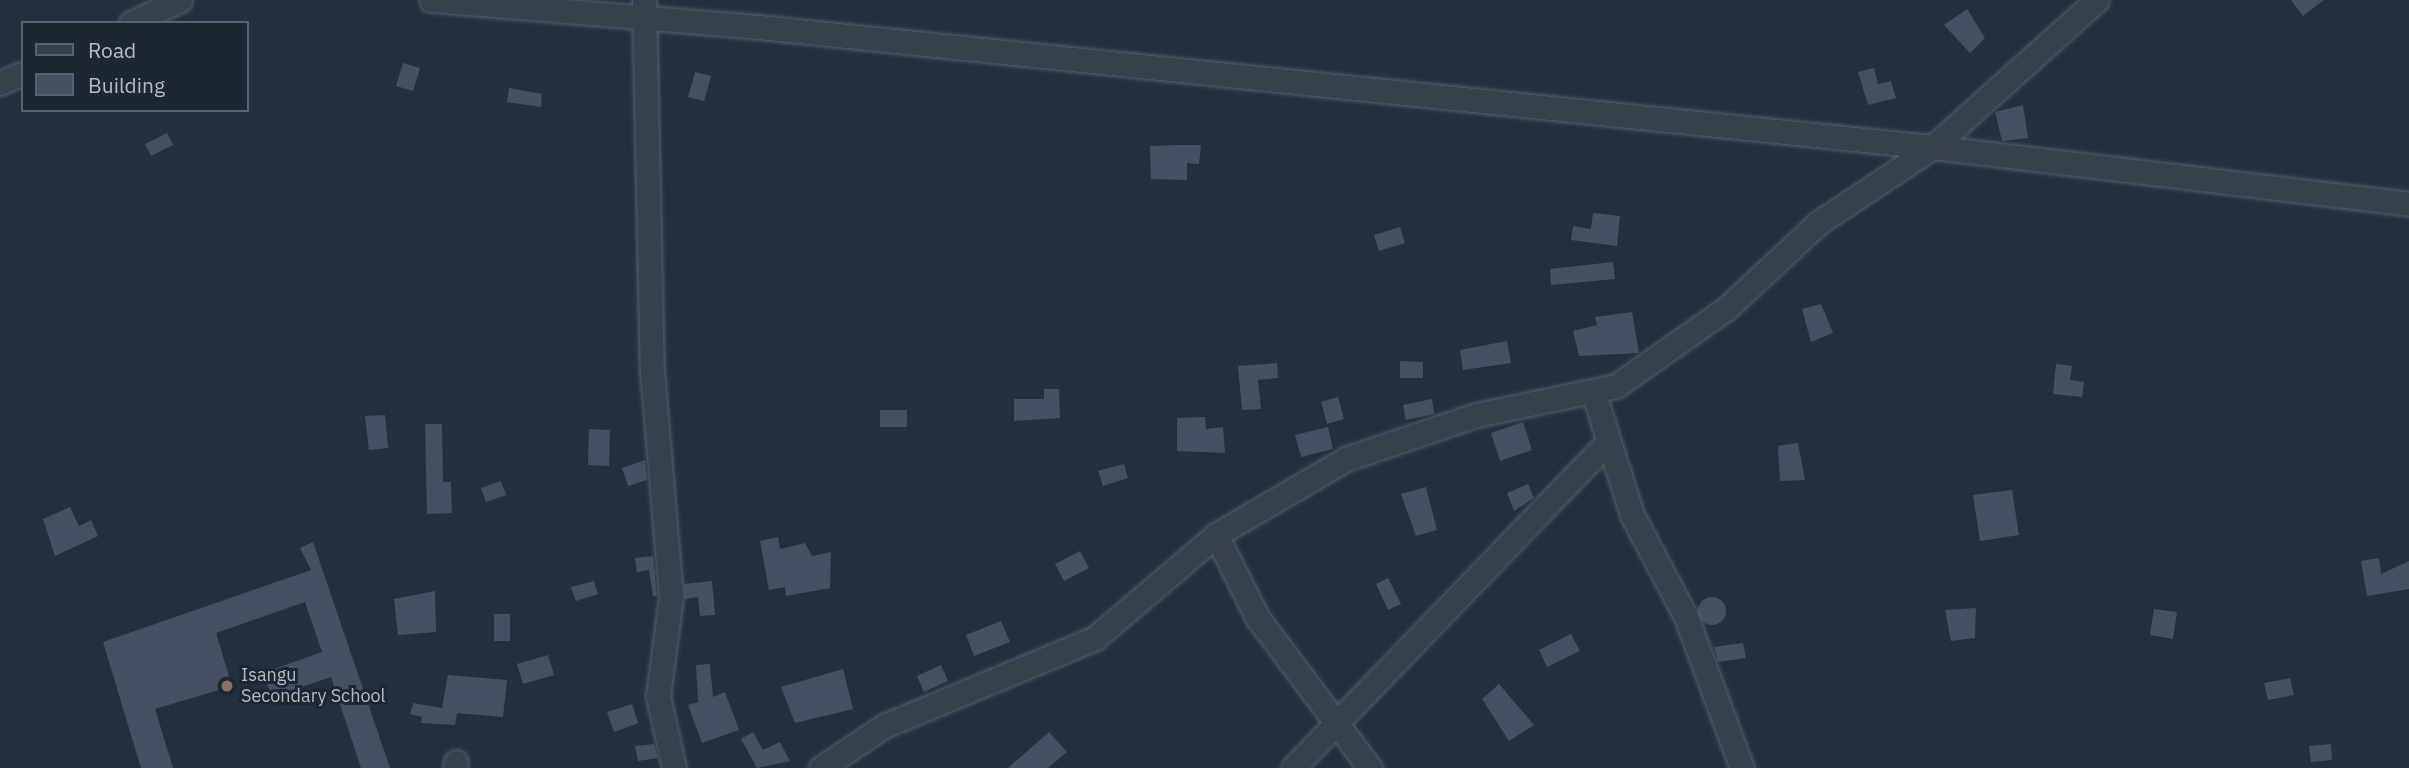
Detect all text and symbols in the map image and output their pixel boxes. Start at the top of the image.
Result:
legend [21,21,248,112]
text: Road [88,36,136,64]
text: Building [88,71,165,99]
place label: Isangu Secondary School [241,665,385,708]
marker: Isangu Secondary School [219,678,235,694]

